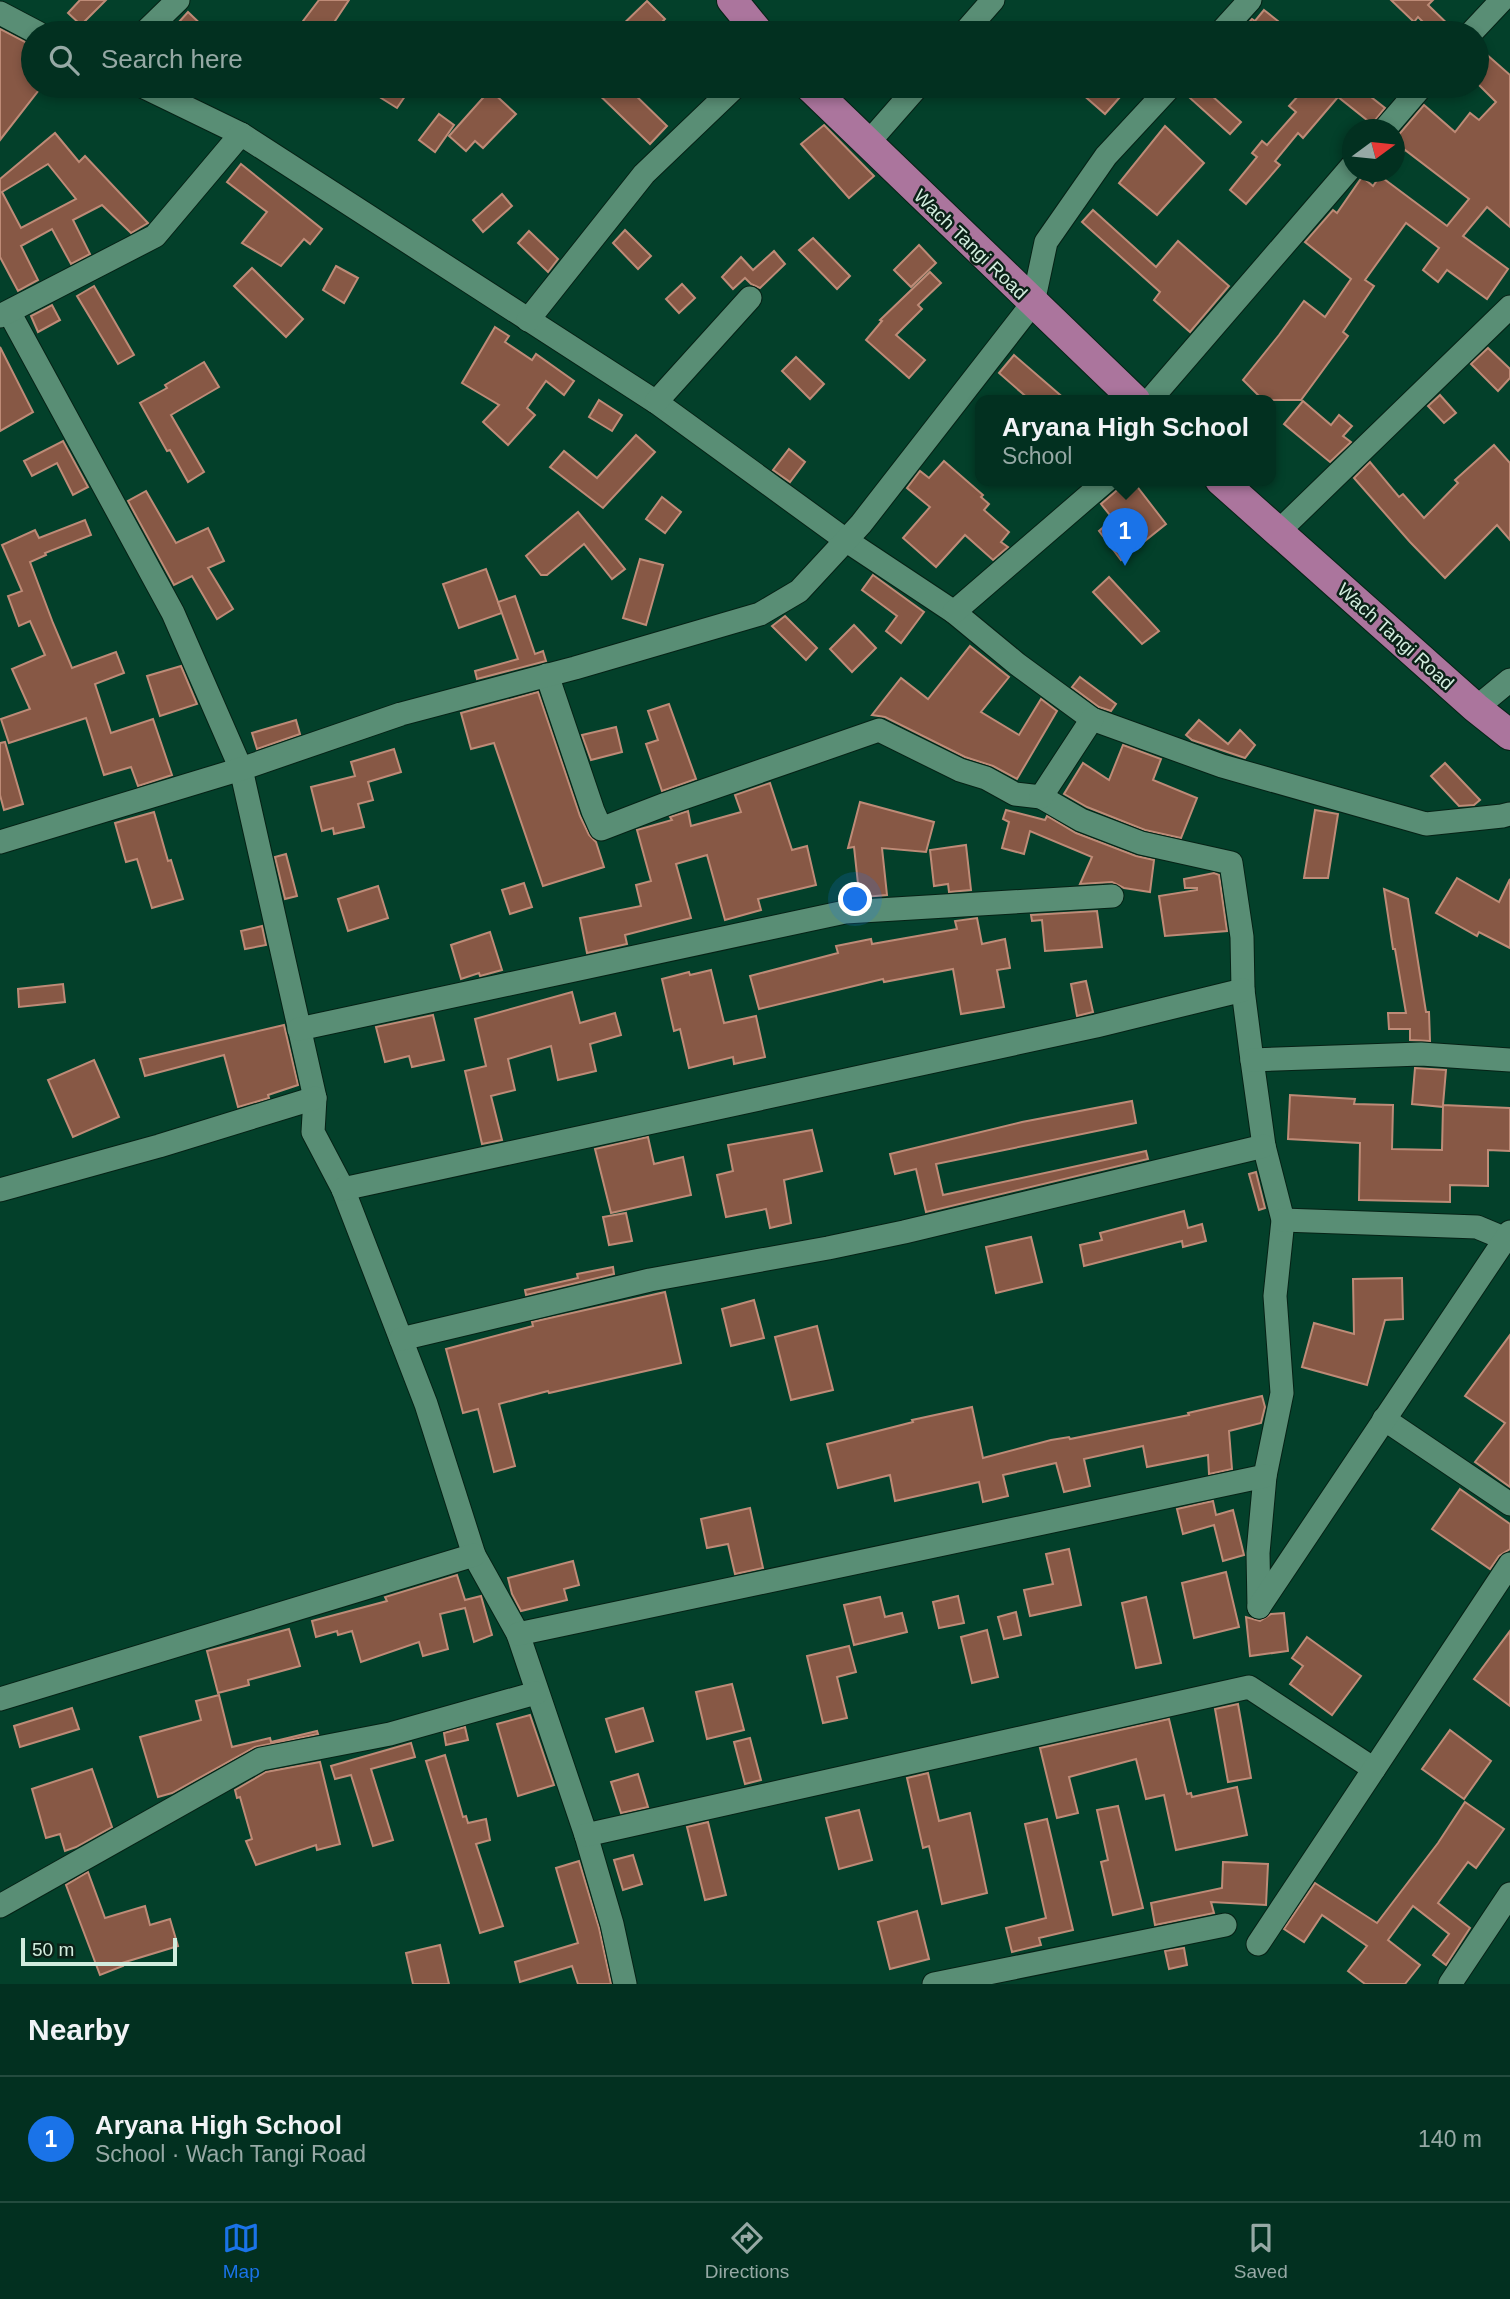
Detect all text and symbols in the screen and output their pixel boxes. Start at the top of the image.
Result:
search box [21,21,1489,98]
icon: search [45,41,83,79]
text: Search here [101,44,243,74]
north arrow [1342,119,1405,182]
street label: Wach Tangi Road [910,185,1032,304]
popup [975,395,1276,486]
text: Aryana High School [1002,412,1249,442]
text: School [1002,443,1072,469]
pin: 1 [1102,508,1148,566]
street label: Wach Tangi Road [1333,579,1458,694]
your location [838,882,872,916]
scale bar [21,1935,177,1967]
text: 50 m [32,1939,74,1960]
text: Nearby [28,2013,130,2046]
text: Aryana High School [95,2110,342,2140]
text: 1 [45,2126,57,2152]
text: 140 m [1418,2126,1482,2152]
text: School · Wach Tangi Road [95,2141,366,2167]
tab: Map [222,2219,260,2283]
tab: Directions [705,2219,789,2283]
tab: Saved [1234,2219,1288,2283]

